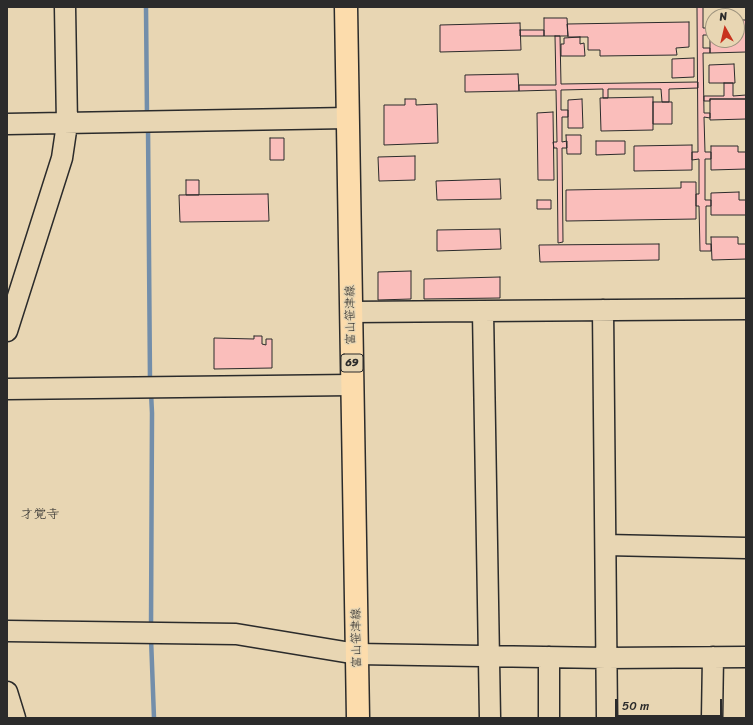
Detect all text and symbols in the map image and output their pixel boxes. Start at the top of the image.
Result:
text: N [718,7,728,27]
north arrow [705,8,745,48]
street label: 富山笹津線 [343,285,359,345]
road number: 69 [341,354,363,372]
district label: 才覚寺 [21,507,59,523]
street label: 富山笹津線 [349,608,365,668]
scale bar [617,691,724,717]
text: 50 m [622,695,649,717]

